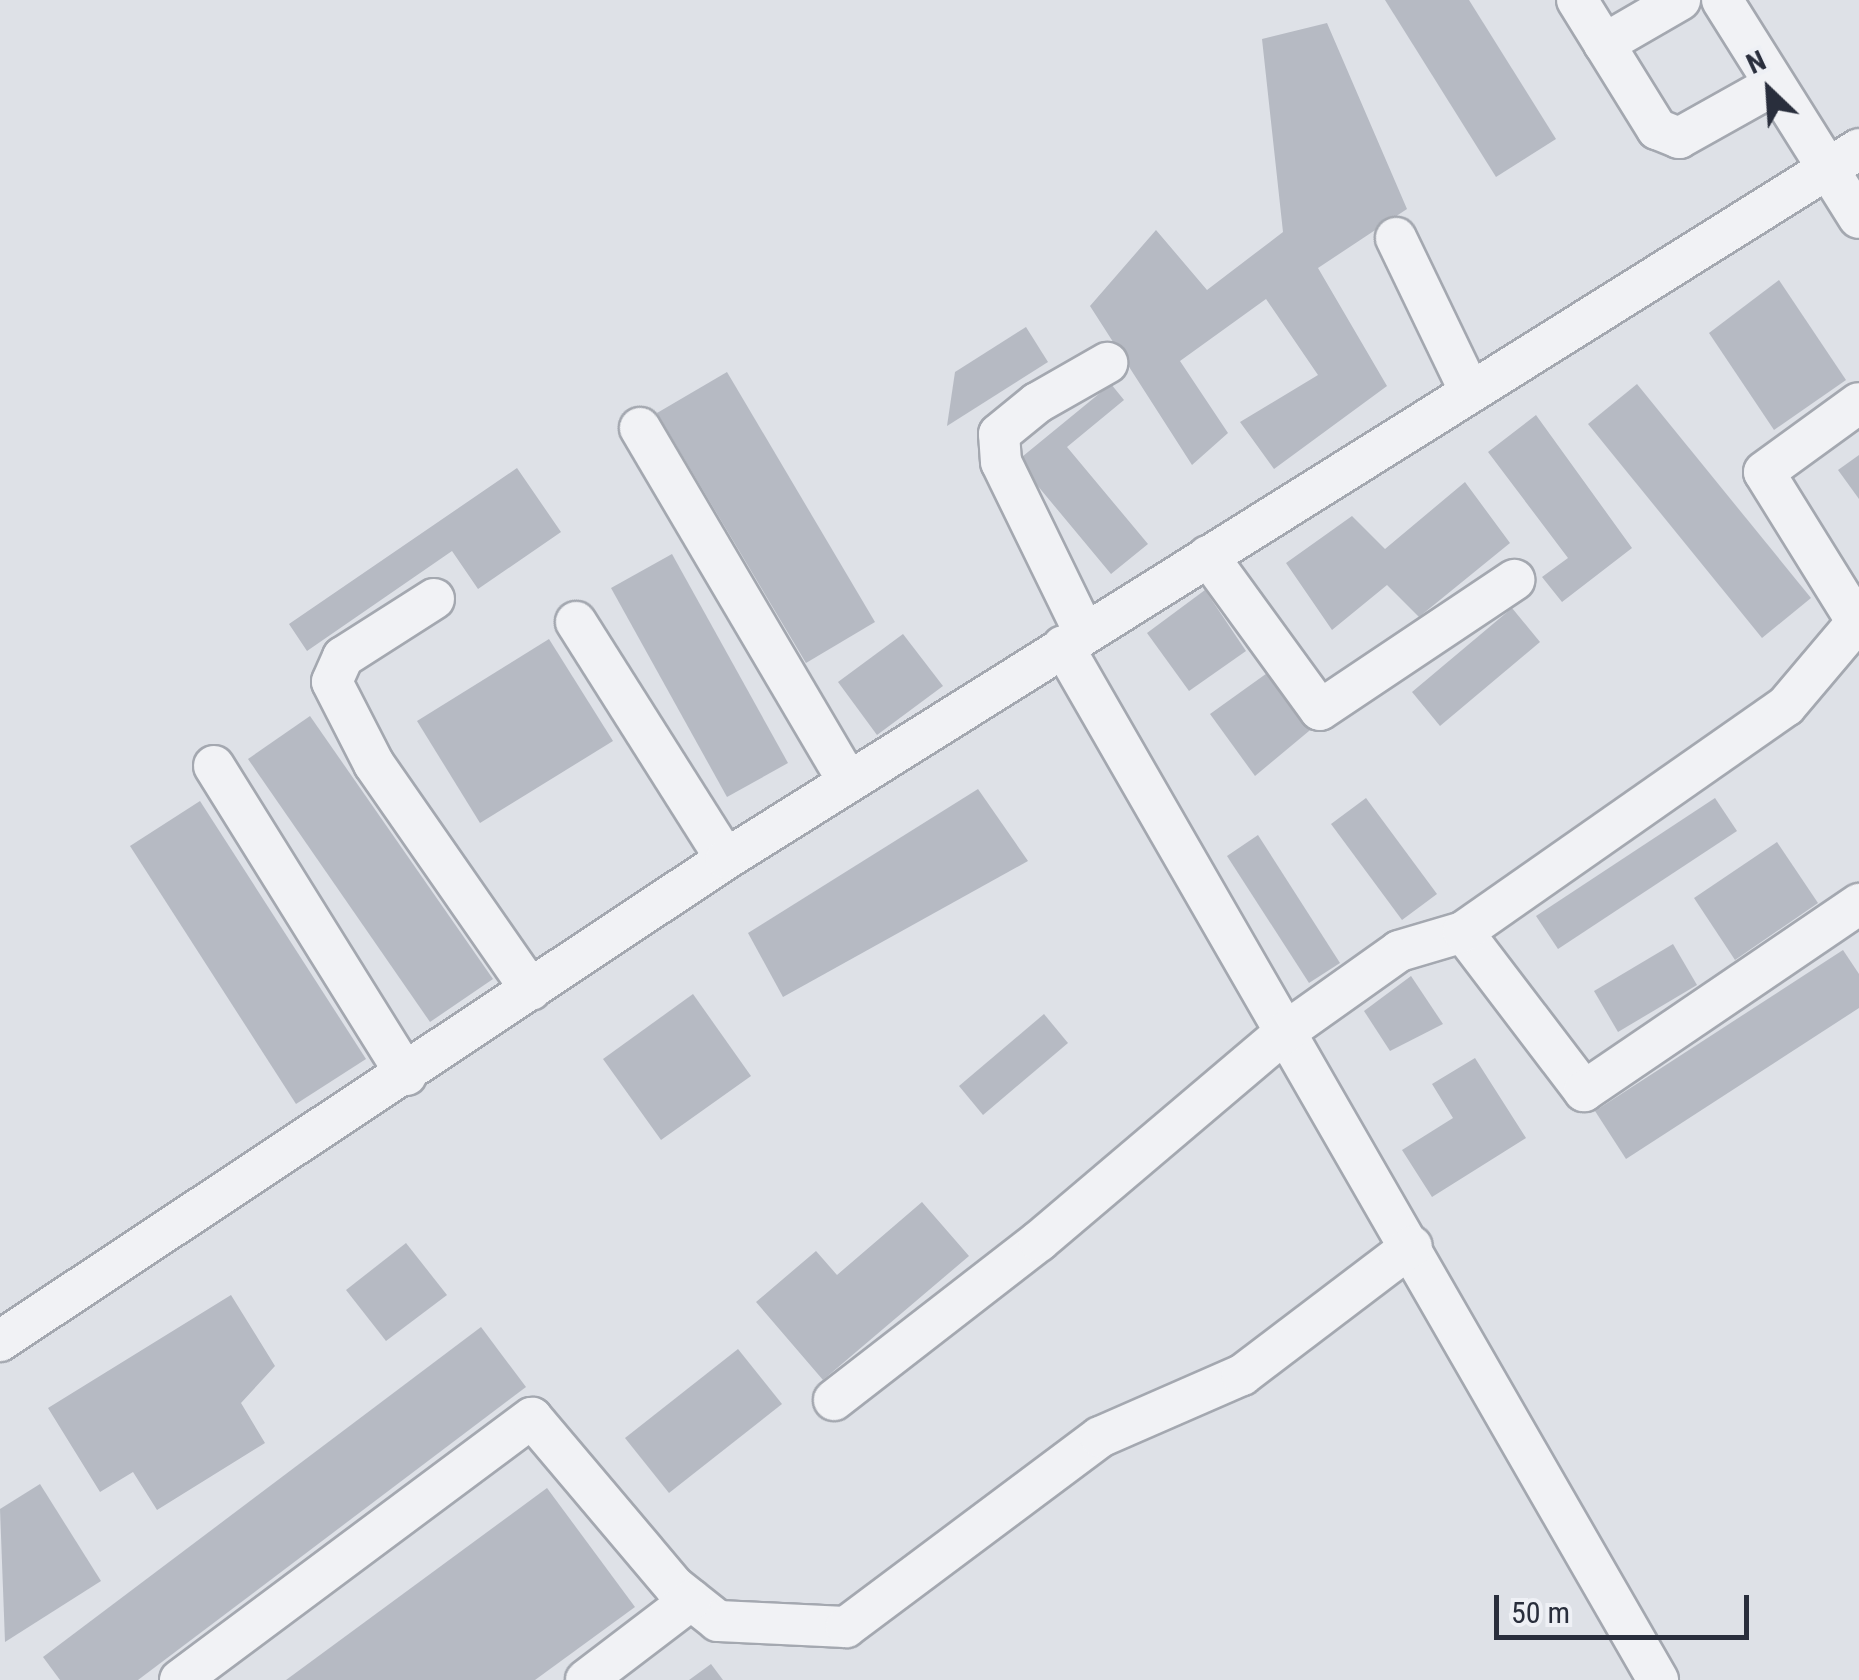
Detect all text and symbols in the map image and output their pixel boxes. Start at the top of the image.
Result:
north arrow [1719,40,1819,140]
text: N [1741,44,1771,81]
scale bar [1499,1575,1754,1637]
text: 50 m [1511,1595,1570,1630]

